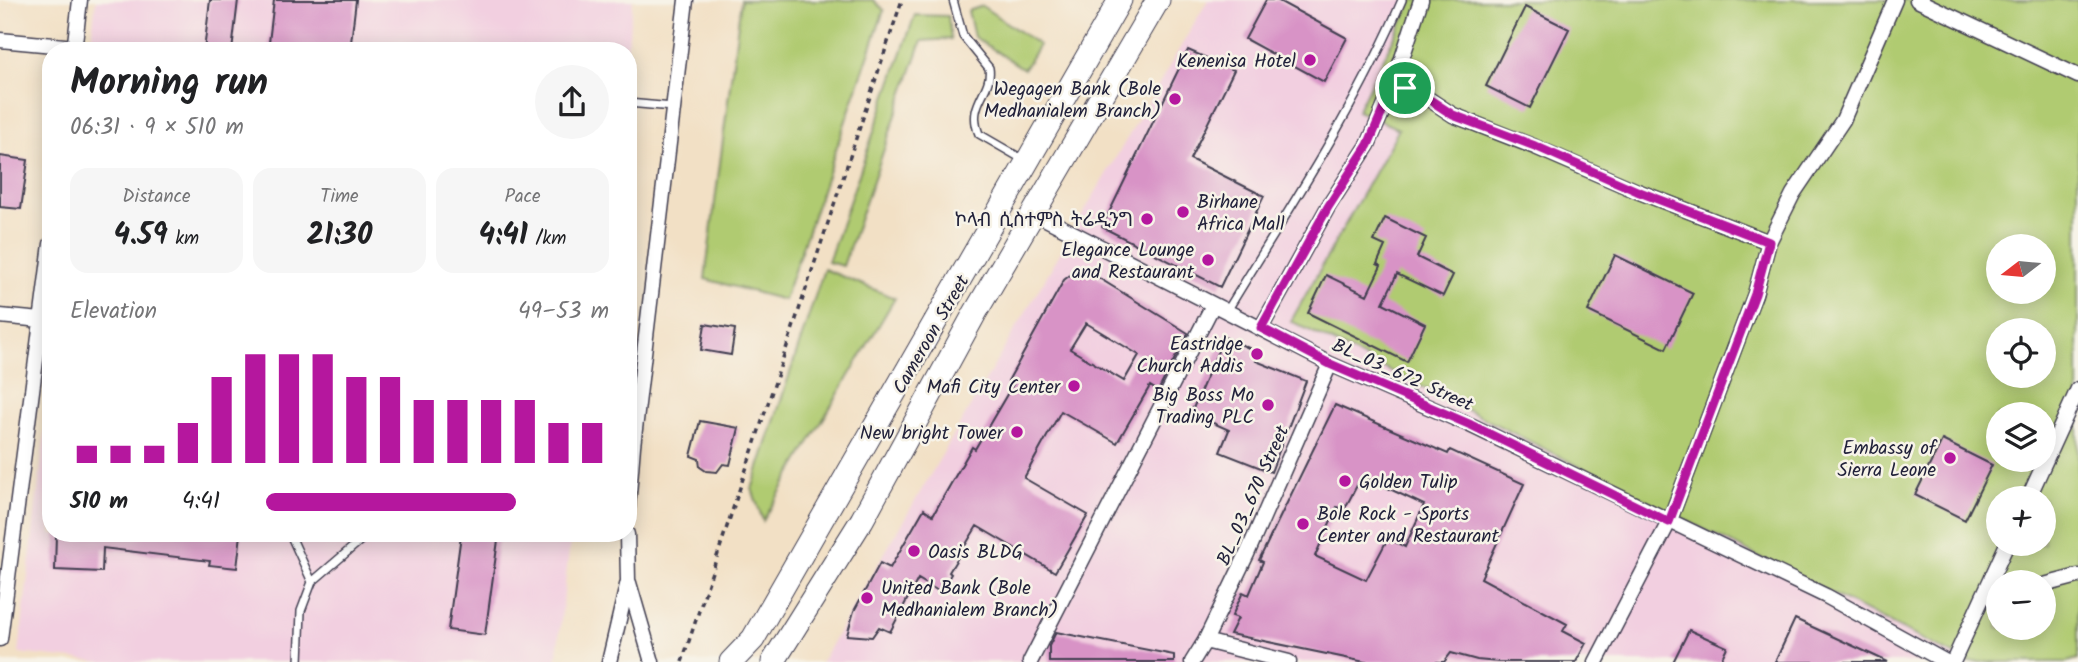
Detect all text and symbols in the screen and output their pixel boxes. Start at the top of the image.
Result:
place label: Kenenisa Hotel [1176,47,1296,77]
marker: Kenenisa Hotel [1302,52,1318,68]
text: Morning run [70,54,268,114]
pin [1375,58,1435,118]
button: share [535,65,609,139]
icon: arrive [1386,69,1424,107]
place label: Wegagen Bank (Bole Medhanialem Branch) [984,75,1161,127]
marker: Wegagen Bank (Bole Medhanialem Branch) [1167,91,1183,107]
text: 06:31 · 9 × 510 m [70,110,244,146]
text: Distance [122,182,191,212]
text: Time [320,182,359,212]
text: Pace [504,182,541,212]
place label: Birhane Africa Mall [1197,188,1285,240]
marker: Birhane Africa Mall [1175,204,1191,220]
place label: ኮላብ ሲስተምስ ትሬዲንግ [955,206,1133,236]
marker: ኮላብ ሲስተምስ ትሬዲንግ [1139,211,1155,227]
text: 4.59 [114,212,168,260]
text: 21:30 [307,212,372,260]
text: 4:41 [479,212,528,260]
text: km [168,224,199,254]
text: /km [528,224,566,254]
north arrow [1986,234,2056,304]
map controls [1986,234,2056,640]
place label: Elegance Lounge and Restaurant [1061,236,1195,288]
marker: Elegance Lounge and Restaurant [1200,252,1216,268]
street label: Cameroon Street [885,269,978,400]
text: Elevation [70,294,157,330]
text: 49–53 m [518,294,609,330]
button: locate [1986,318,2056,388]
place label: Eastridge Church Addis [1137,330,1243,382]
street label: BL_03_672 Street [1327,331,1478,421]
marker: Eastridge Church Addis [1249,346,1265,362]
place label: Mafi City Center [926,373,1062,403]
marker: Mafi City Center [1066,378,1082,394]
place label: Big Boss Mo Trading PLC [1153,381,1254,433]
marker: Big Boss Mo Trading PLC [1260,397,1276,413]
button: layers [1986,402,2056,472]
place label: New bright Tower [860,419,1005,449]
street label: BL_03_670 Street [1210,420,1298,571]
marker: New bright Tower [1009,424,1025,440]
place label: Embassy of Sierra Leone [1838,434,1938,486]
marker: Embassy of Sierra Leone [1942,450,1958,466]
place label: Golden Tulip [1359,468,1457,498]
marker: Golden Tulip [1337,473,1353,489]
text: 510 m [70,484,128,520]
text: 4:41 [182,484,220,520]
button: + [1986,486,2056,556]
place label: Bole Rock - Sports Center and Restaurant [1317,500,1499,552]
marker: Bole Rock - Sports Center and Restaurant [1295,516,1311,532]
place label: Oasis BLDG [928,538,1023,568]
marker: Oasis BLDG [906,543,922,559]
button: − [1986,570,2056,640]
place label: United Bank (Bole Medhanialem Branch) [881,574,1058,626]
marker: United Bank (Bole Medhanialem Branch) [859,590,875,606]

